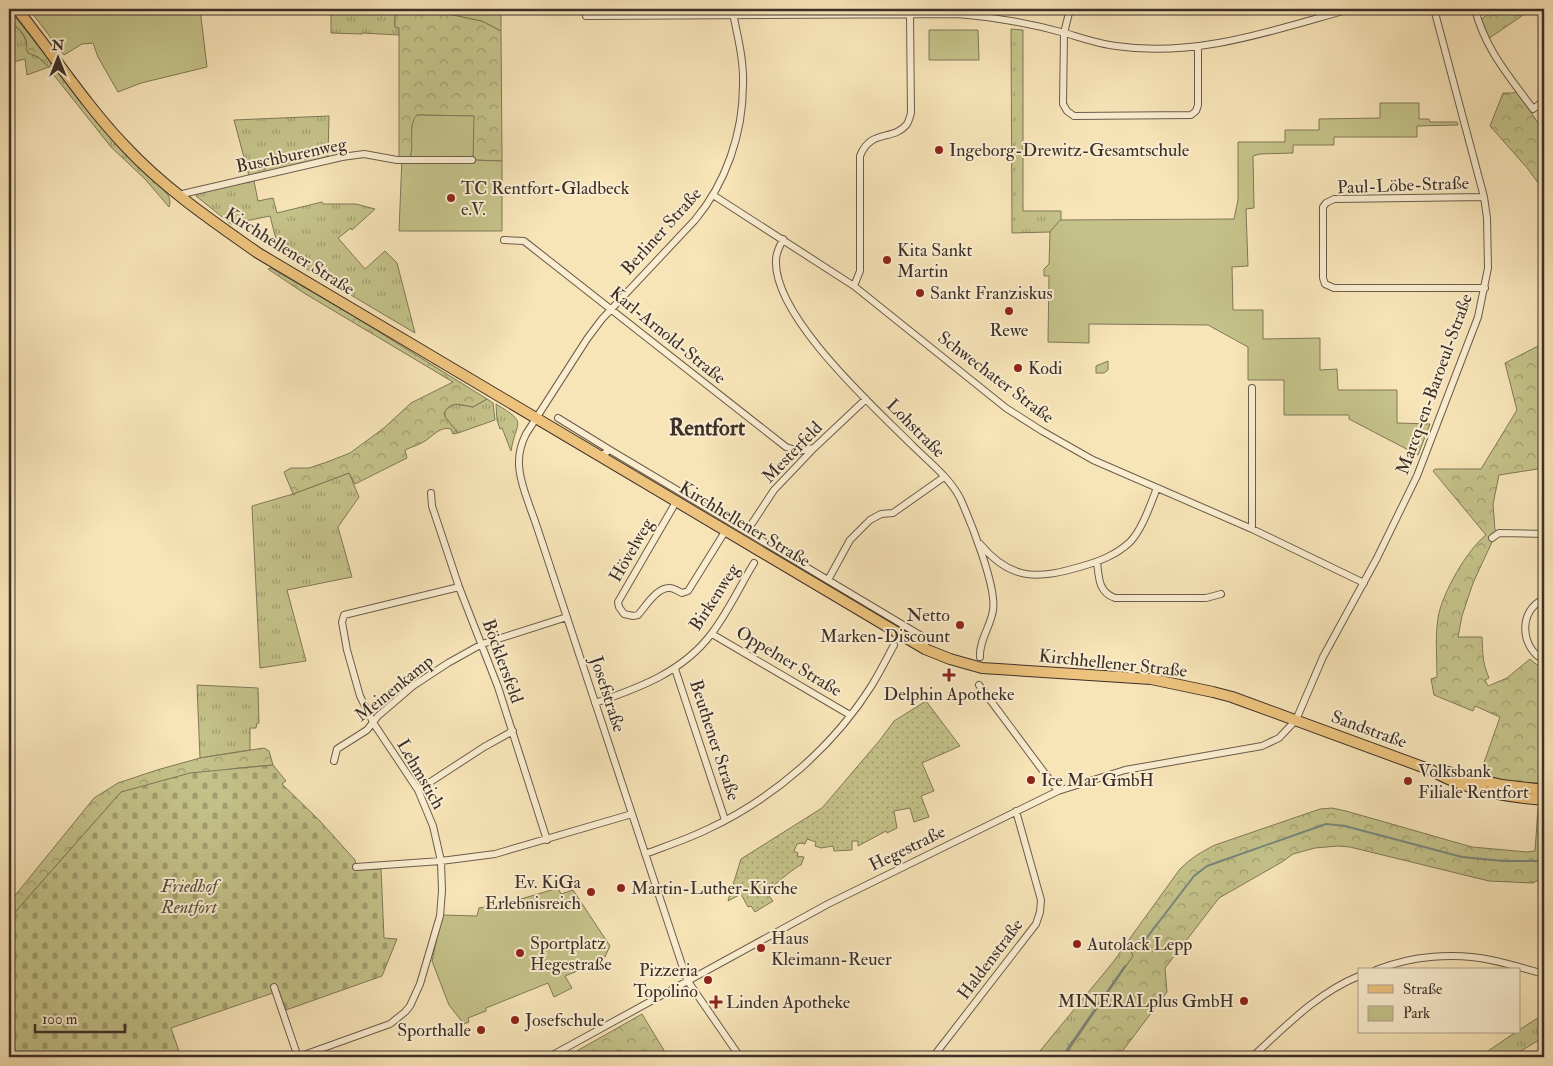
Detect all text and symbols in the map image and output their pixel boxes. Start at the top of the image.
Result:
north arrow [32,32,82,82]
text: N [51,37,65,54]
street label: Buschburenweg [234,132,350,178]
place label: Ingeborg-Drewitz-Gesamtschule [949,139,1190,162]
marker: Ingeborg-Drewitz-Gesamtschule [933,144,945,156]
street label: Paul-Löbe-Straße [1337,172,1470,199]
place label: TC Rentfort-Gladbeck e.V. [461,177,630,221]
street label: Berliner Straße [616,182,707,280]
marker: TC Rentfort-Gladbeck e.V. [445,192,457,204]
street label: Kirchhellener Straße [221,202,359,301]
place label: Kita Sankt Martin [897,239,972,283]
marker: Kita Sankt Martin [881,254,893,266]
street label: Karl-Arnold-Straße [605,281,731,390]
place label: Sankt Franziskus [930,282,1053,305]
marker: Sankt Franziskus [914,287,926,299]
street label: Marcq-en-Baroeul-Straße [1391,290,1478,478]
marker: Rewe [1003,305,1015,317]
place label: Rewe [990,319,1029,342]
street label: Schwechater Straße [933,326,1059,429]
place label: Kodi [1028,357,1063,380]
marker: Kodi [1012,362,1024,374]
street label: Lohstraße [881,394,950,463]
district label: Rentfort [669,414,746,442]
street label: Mesterfeld [757,416,828,488]
street label: Kirchhellener Straße [675,476,815,573]
street label: Hövelweg [604,513,659,586]
street label: Birkenweg [684,558,745,635]
place label: Netto Marken-Discount [820,604,950,648]
street label: Böcklersfeld [477,616,528,707]
marker: Netto Marken-Discount [954,619,966,631]
street label: Oppelner Straße [732,621,846,702]
street label: Kirchhellener Straße [1038,644,1189,683]
street label: Meinenkamp [350,650,438,727]
street label: Josefstraße [584,652,631,735]
marker: Delphin Apotheke [943,669,955,681]
street label: Beuthener Straße [684,677,745,804]
place label: Delphin Apotheke [884,683,1015,706]
street label: Sandstraße [1328,705,1410,754]
street label: Lehmstich [391,735,450,814]
place label: Volksbank Filiale Rentfort [1418,760,1529,804]
place label: Ice Mar GmbH [1041,769,1154,792]
marker: Ice Mar GmbH [1025,774,1037,786]
marker: Volksbank Filiale Rentfort [1402,775,1414,787]
street label: Hegestraße [865,820,949,877]
place label: Ev. KiGa Erlebnisreich [485,871,582,915]
park label: Friedhof Rentfort [160,875,222,919]
place label: Martin-Luther-Kirche [631,877,798,900]
marker: Martin-Luther-Kirche [615,882,627,894]
marker: Ev. KiGa Erlebnisreich [585,886,597,898]
street label: Haldenstraße [952,914,1029,1004]
place label: Haus Kleimann-Reuer [771,927,892,971]
place label: Sportplatz Hegestraße [530,932,612,976]
place label: Autolack Lepp [1086,933,1192,956]
marker: Autolack Lepp [1071,938,1083,950]
marker: Haus Kleimann-Reuer [755,942,767,954]
marker: Sportplatz Hegestraße [514,947,526,959]
place label: Pizzeria Topolino [633,959,699,1003]
legend [1358,968,1520,1034]
marker: Pizzeria Topolino [702,974,714,986]
text: Straße [1403,980,1442,999]
place label: MINERALplus GmbH [1058,990,1234,1013]
place label: Linden Apotheke [726,991,851,1014]
marker: MINERALplus GmbH [1238,995,1250,1007]
marker: Linden Apotheke [710,996,722,1008]
scale bar [35,1001,125,1033]
text: Park [1403,1004,1430,1023]
place label: Josefschule [524,1009,605,1032]
text: 100 m [42,1010,78,1029]
marker: Josefschule [509,1014,521,1026]
place label: Sporthalle [397,1019,471,1042]
marker: Sporthalle [475,1024,487,1036]

